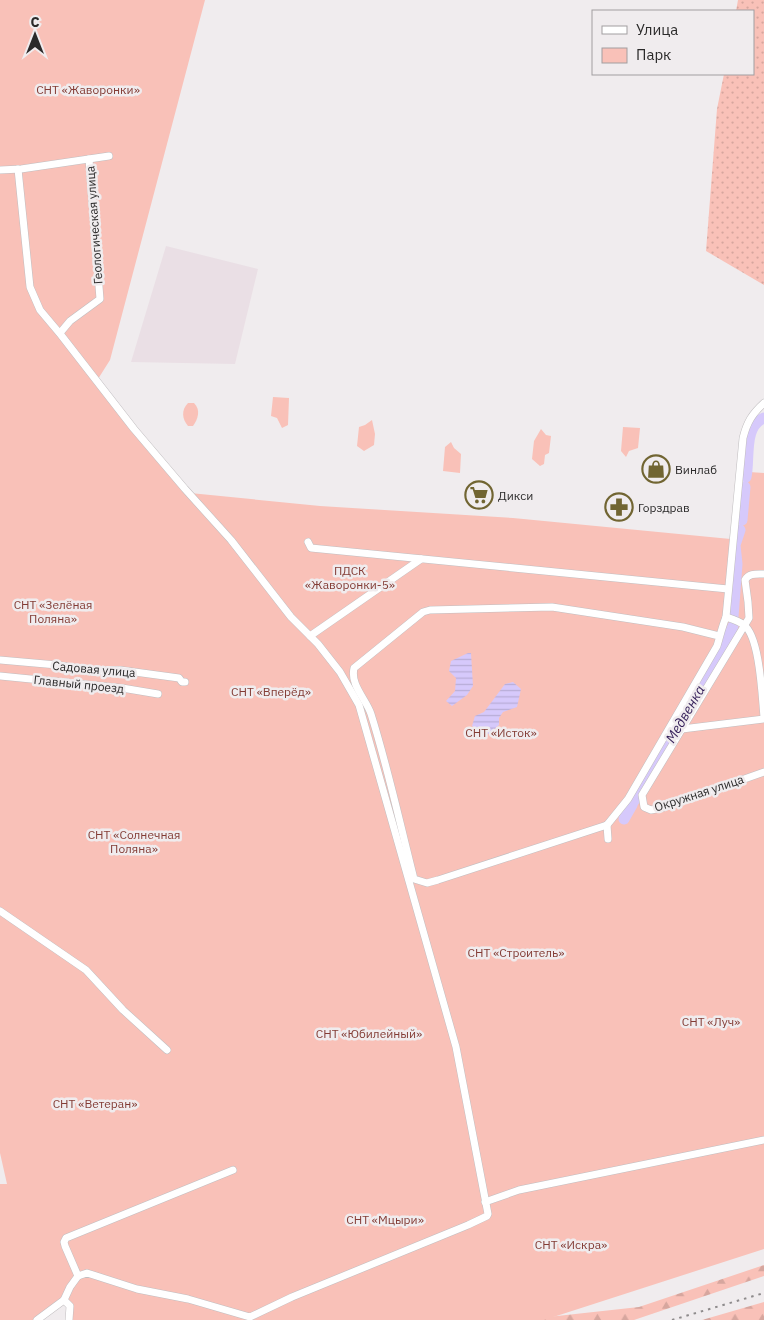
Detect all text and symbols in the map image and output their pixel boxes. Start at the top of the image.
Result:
north arrow [10,10,60,60]
legend [592,10,754,75]
text: С [30,13,40,31]
text: Улица [636,20,678,39]
text: Парк [636,45,671,64]
park label: СНТ «Жаворонки» [36,82,140,97]
street label: Геологическая улица [82,165,106,285]
shop icon: Винлаб [641,454,671,484]
place label: Винлаб [675,462,717,477]
supermarket icon: Дикси [464,480,494,510]
place label: Дикси [498,488,533,503]
pharmacy icon: Горздрав [604,492,634,522]
place label: Горздрав [638,500,690,515]
park label: ПДСК «Жаворонки-5» [305,563,395,592]
park label: СНТ «Зелёная Поляна» [14,597,92,626]
street label: Садовая улица [52,658,137,680]
street label: Главный проезд [33,672,125,696]
water label: Медвенка [661,682,709,746]
park label: СНТ «Вперёд» [231,684,311,699]
park label: СНТ «Исток» [465,725,537,740]
street label: Окружная улица [652,771,746,815]
park label: СНТ «Солнечная Поляна» [88,827,180,856]
park label: СНТ «Строитель» [468,945,564,960]
park label: СНТ «Луч» [682,1014,740,1029]
park label: СНТ «Юбилейный» [316,1026,422,1041]
park label: СНТ «Ветеран» [53,1096,137,1111]
park label: СНТ «Мцыри» [346,1212,424,1227]
park label: СНТ «Искра» [535,1237,607,1252]

